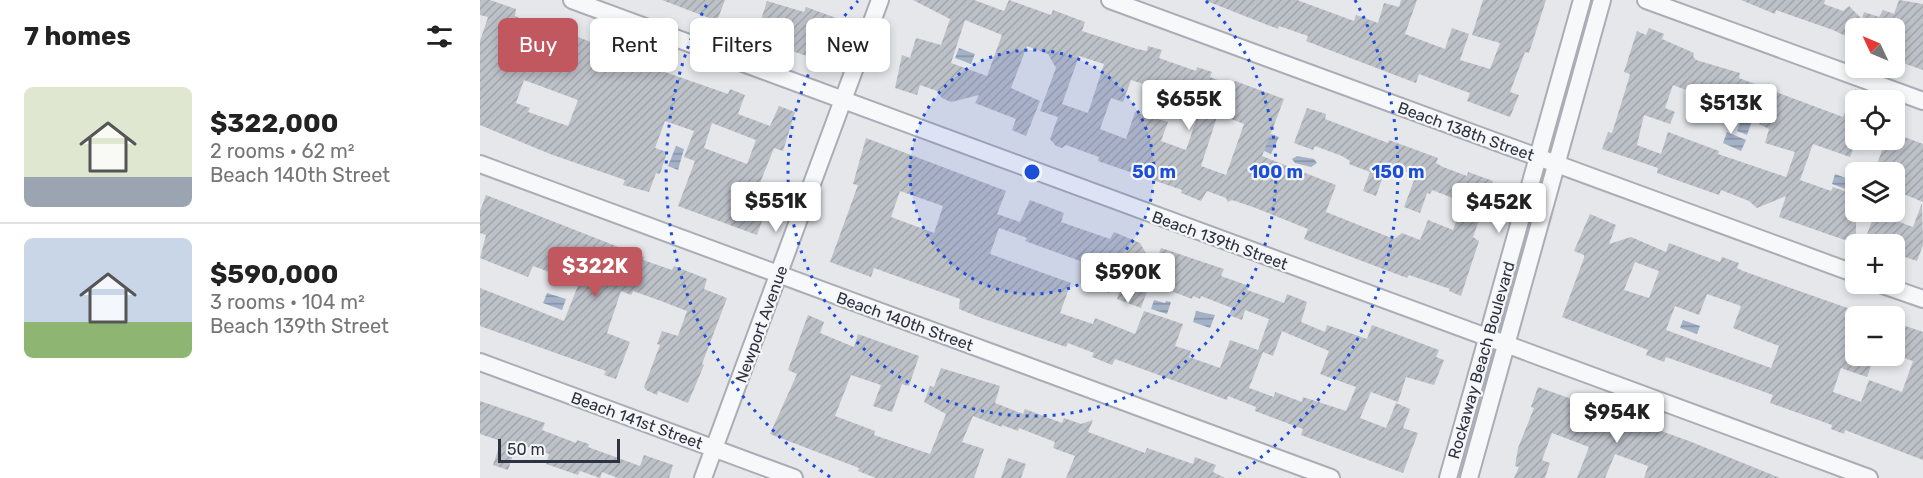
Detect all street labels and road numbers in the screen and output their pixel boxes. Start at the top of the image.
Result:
street label: Beach 138th Street [1395,98,1537,165]
street label: Beach 139th Street [1149,207,1290,274]
street label: Rockaway Beach Boulevard [1444,259,1519,461]
street label: Newport Avenue [731,263,791,385]
street label: Beach 140th Street [834,288,976,355]
street label: Beach 141st Street [568,388,705,453]

